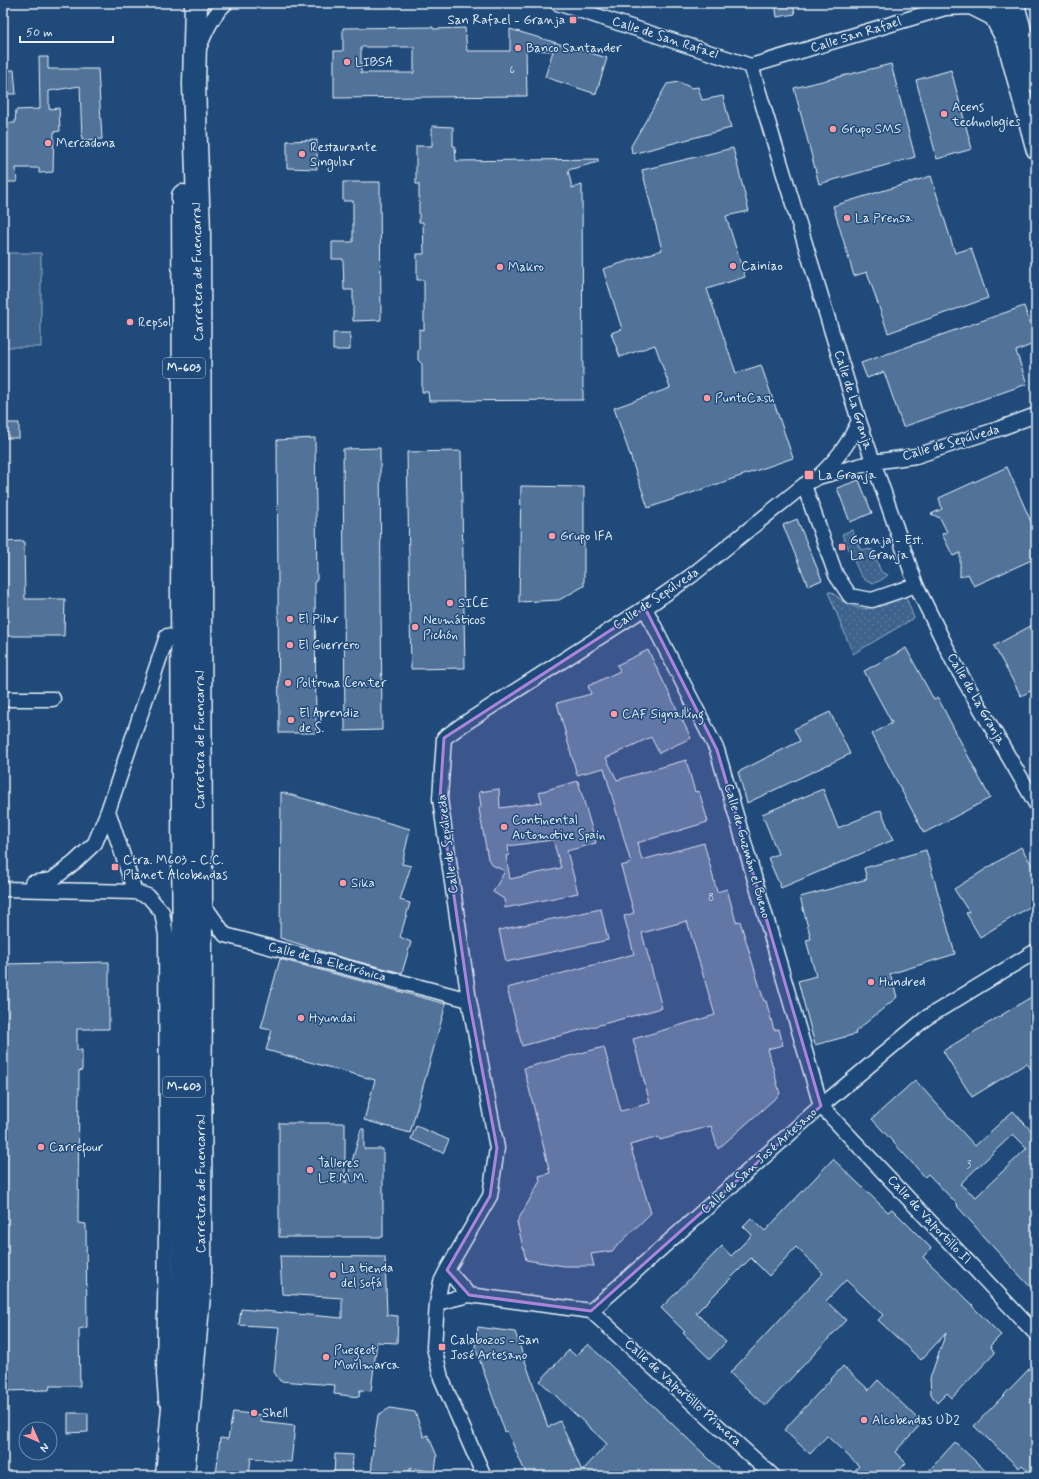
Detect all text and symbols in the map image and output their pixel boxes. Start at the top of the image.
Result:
place label: San Rafael - Granja [448,12,565,29]
street label: Calle de San Rafael [610,13,721,63]
street label: Calle San Rafael [809,13,903,57]
marker: San Rafael - Granja [568,15,578,25]
scale bar [20,18,113,44]
text: 50 m [26,25,53,41]
place label: Banco Santander [526,40,623,57]
marker: Banco Santander [513,43,523,53]
place label: LIBSA [355,54,393,71]
marker: LIBSA [342,57,352,67]
house number: 6 [509,63,515,77]
place label: Acens technologies [951,99,1021,132]
marker: Acens technologies [939,109,949,119]
place label: Grupo SMS [841,121,902,138]
marker: Grupo SMS [828,124,838,134]
place label: Mercadona [56,135,116,152]
marker: Mercadona [43,138,53,148]
place label: Restaurante Singular [310,139,377,172]
marker: Restaurante Singular [297,149,307,159]
street label: Carretera de Fuencarral [188,202,208,341]
place label: La Prensa [855,210,913,227]
marker: La Prensa [842,213,852,223]
place label: Cainiao [741,258,783,275]
place label: Makro [508,259,544,276]
marker: Cainiao [728,261,738,271]
marker: Makro [495,262,505,272]
place label: Repsol [138,314,171,331]
marker: Repsol [125,317,135,327]
street label: Calle de La Granja [830,348,876,452]
road number: M-603 [163,358,205,378]
place label: PuntoCash [715,390,775,407]
marker: PuntoCash [702,393,712,403]
street label: Calle de Sepúlveda [901,421,1001,465]
place label: La Granja [818,467,876,484]
marker: La Granja [803,469,815,481]
place label: Grupo IFA [560,528,613,545]
marker: Grupo IFA [547,531,557,541]
place label: Granja - Est. La Granja [850,532,924,564]
marker: Granja - Est. La Granja [837,542,847,552]
street label: Calle de Sepúlveda [610,564,702,634]
place label: SICE [458,595,489,612]
marker: SICE [445,598,455,608]
place label: El Pilar [298,611,339,628]
place label: Neumáticos Pichón [423,612,486,644]
marker: El Pilar [285,614,295,624]
marker: Neumáticos Pichón [410,622,420,632]
place label: El Guerrero [298,637,360,654]
marker: El Guerrero [285,640,295,650]
street label: Calle de La Granja [943,650,1009,748]
street label: Carretera de Fuencarral [192,670,209,809]
place label: Poltrona Center [296,675,387,692]
marker: Poltrona Center [283,678,293,688]
place label: El Aprendiz de S. [299,705,360,737]
place label: CAF Signalling [622,706,704,725]
marker: CAF Signalling [609,709,619,719]
marker: El Aprendiz de S. [286,715,296,725]
street label: Calle de Guzmán el Bueno [720,782,775,921]
street label: Calle de Sepúlveda [433,793,463,895]
place label: Continental Automotive Spain [512,812,605,844]
marker: Continental Automotive Spain [499,822,509,832]
place label: Ctra. M603 - C.C. Planet Alcobendas [123,852,228,884]
marker: Ctra. M603 - C.C. Planet Alcobendas [110,862,120,872]
place label: Sika [351,875,375,892]
marker: Sika [338,878,348,888]
house number: 8 [708,891,714,905]
street label: Calle de la Electrónica [266,938,388,986]
place label: Hundred [879,974,926,991]
marker: Hundred [866,977,876,987]
place label: Hyundai [309,1010,356,1027]
marker: Hyundai [296,1013,306,1023]
road number: M-603 [163,1077,205,1097]
street label: Calle de San José Artesano [697,1104,821,1218]
street label: Carretera de Fuencarral [193,1114,210,1253]
place label: Carrefour [49,1139,104,1158]
marker: Carrefour [36,1142,46,1152]
place label: Talleres L.E.M.M. [318,1155,368,1187]
house number: 3 [967,1158,972,1172]
marker: Talleres L.E.M.M. [305,1165,315,1175]
street label: Calle de Valportillo II [883,1172,975,1268]
place label: La tienda del sofá [341,1260,393,1292]
marker: La tienda del sofá [328,1270,338,1280]
place label: Calabozos - San José Artesano [450,1332,539,1364]
street label: Calle de Valportillo Primera [621,1336,745,1450]
place label: Puegeot Movilmarca [334,1342,400,1374]
marker: Calabozos - San José Artesano [437,1342,447,1352]
marker: Puegeot Movilmarca [321,1352,331,1362]
place label: Shell [262,1405,288,1422]
marker: Shell [249,1408,259,1418]
place label: Alcobendas UD2 [872,1412,960,1429]
marker: Alcobendas UD2 [859,1415,869,1425]
north arrow [18,1421,58,1461]
text: N [37,1440,52,1455]

